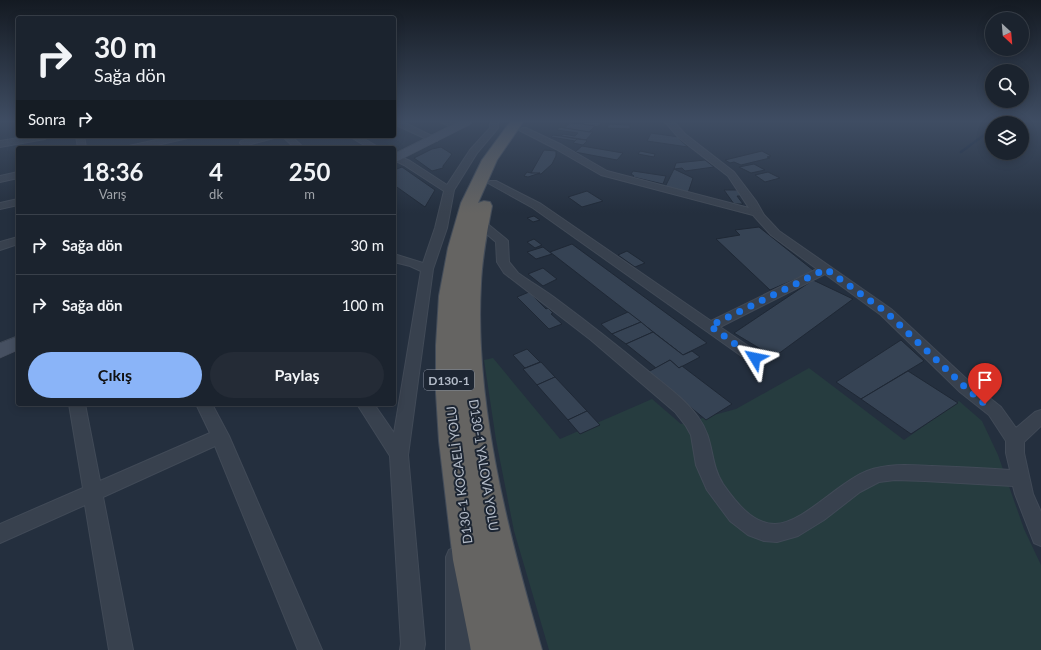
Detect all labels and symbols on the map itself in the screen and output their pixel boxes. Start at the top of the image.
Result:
north arrow [985,12,1029,56]
position arrow [734,337,776,379]
pin [968,363,1002,404]
road number: D130-1 [424,370,474,390]
street label: D130-1 YALOVA YOLU [466,398,502,532]
street label: D130-1 KOCAELİ YOLU [443,405,475,545]

